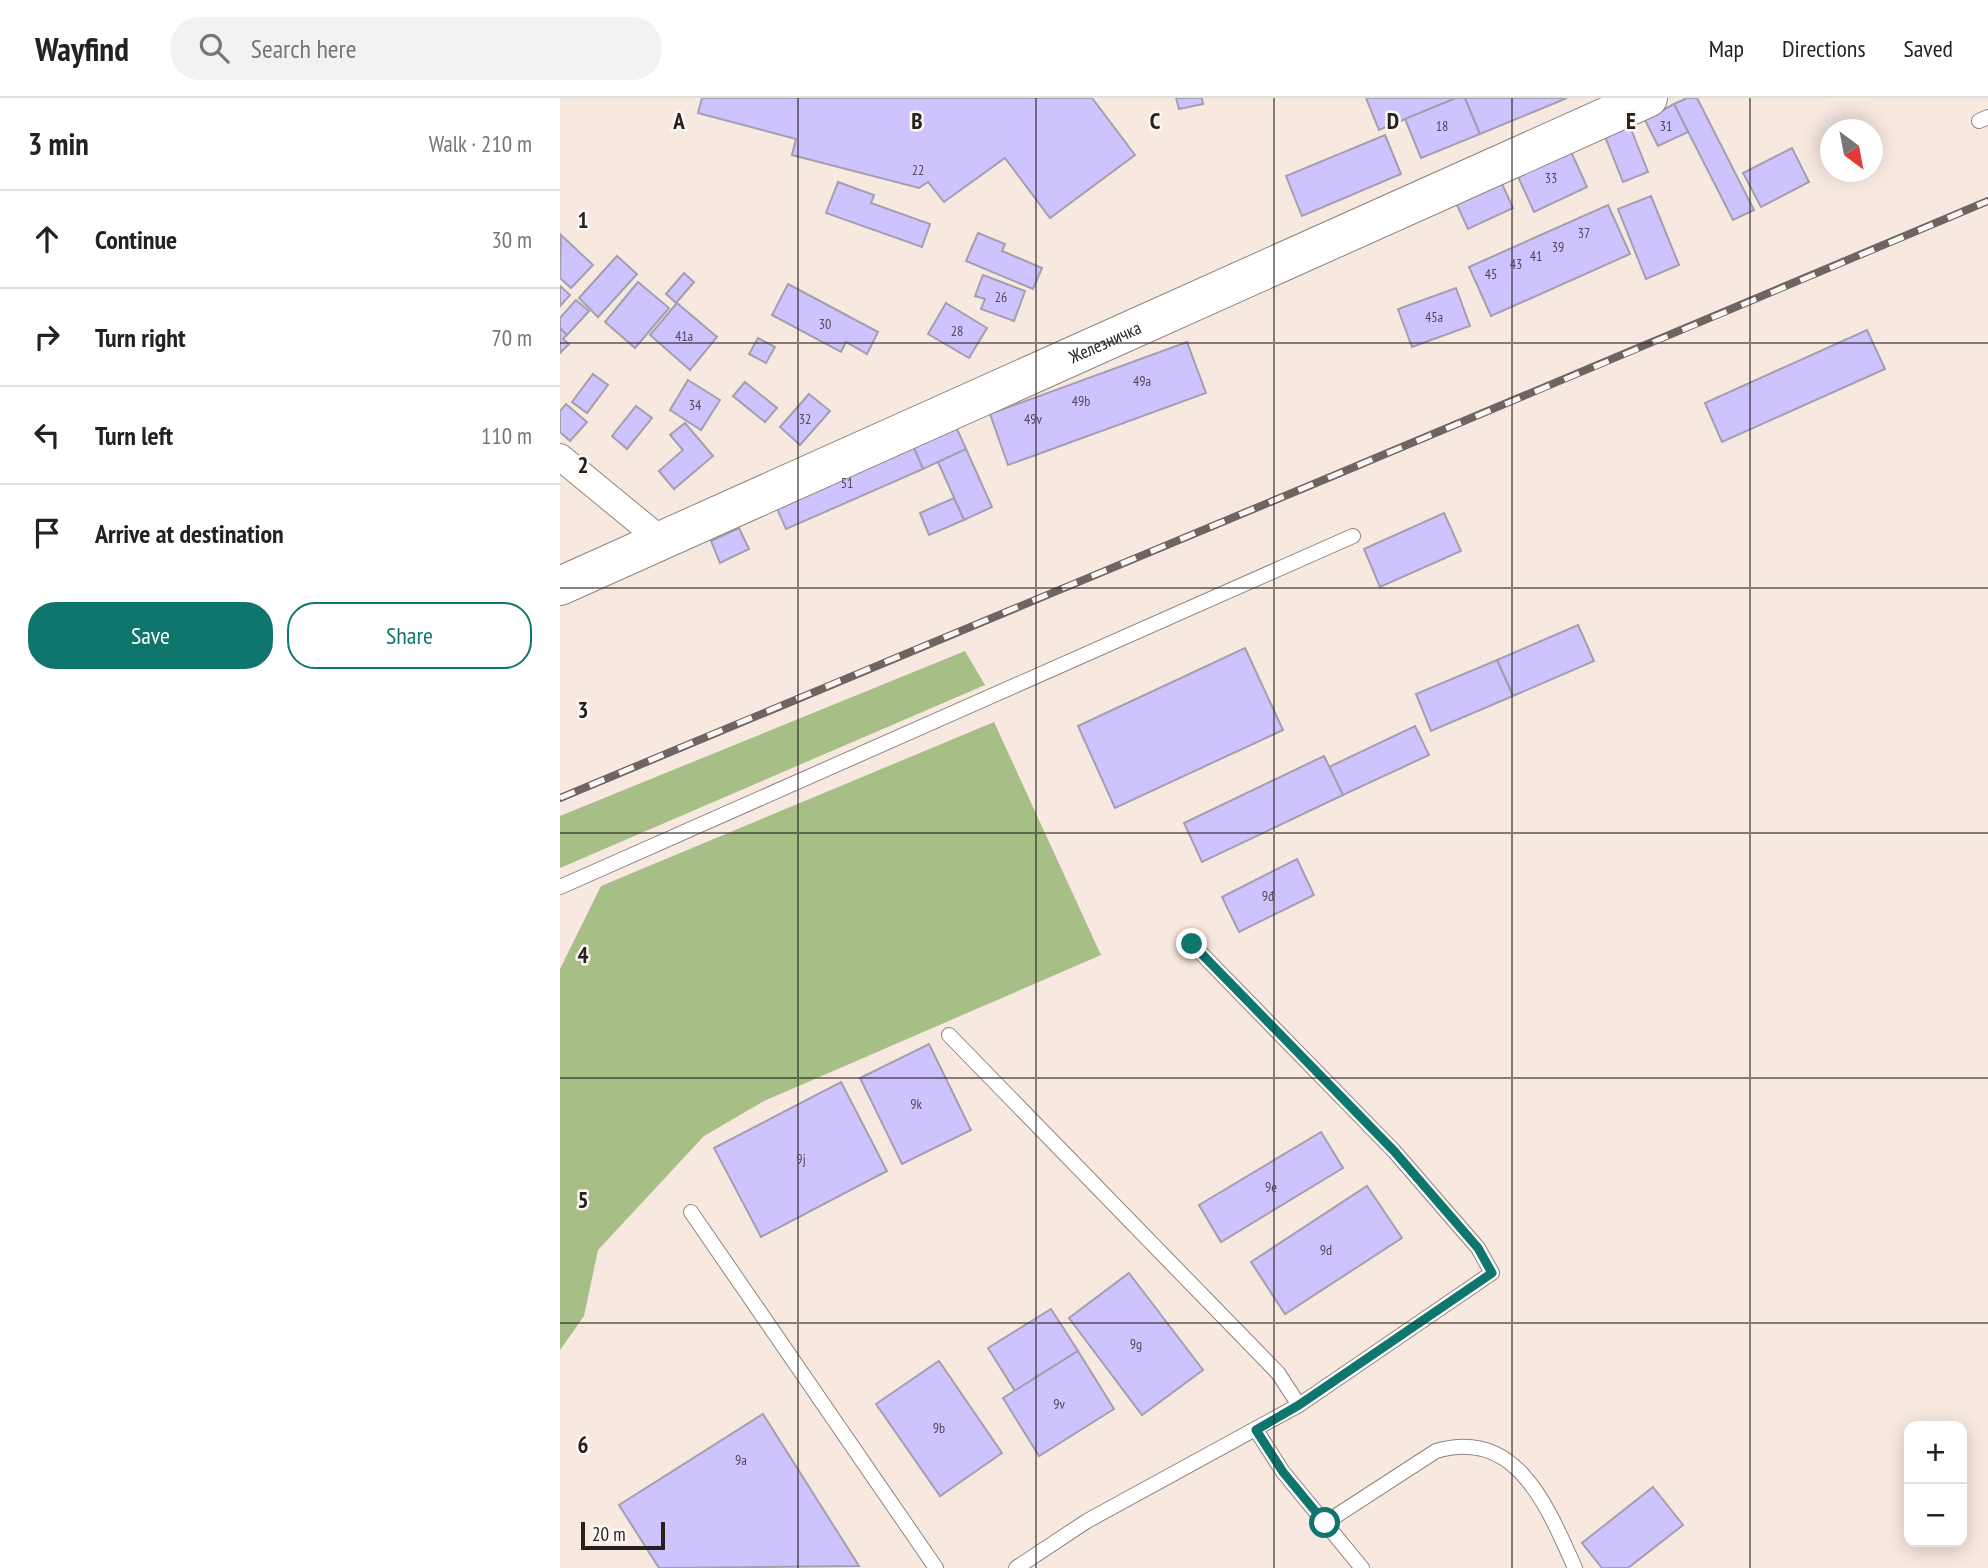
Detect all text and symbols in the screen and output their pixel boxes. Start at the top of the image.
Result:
search box [171,17,661,80]
text: Wayfind [35,27,129,70]
icon: search [195,29,233,67]
text: Search here [251,32,356,65]
text: Map [1709,33,1744,64]
text: Directions [1782,33,1866,64]
text: Saved [1904,33,1953,64]
text: A [672,106,685,135]
text: B [911,106,923,135]
text: C [1150,106,1161,135]
text: D [1387,106,1399,135]
text: E [1626,106,1636,135]
house number: 18 [1436,117,1448,135]
house number: 31 [1660,117,1672,135]
north arrow [1820,119,1883,182]
text: 3 min [28,124,89,163]
text: Walk · 210 m [429,129,532,158]
house number: 22 [912,161,924,179]
house number: 33 [1545,169,1557,187]
text: 1 [578,205,589,234]
icon: ahead [28,220,66,258]
text: Continue [95,223,177,256]
house number: 37 [1578,224,1590,242]
text: 30 m [491,225,532,254]
house number: 39 [1552,238,1564,256]
house number: 41 [1530,247,1542,265]
house number: 43 [1510,255,1522,273]
house number: 45 [1485,265,1497,283]
house number: 26 [995,288,1007,306]
house number: 45a [1425,308,1443,326]
house number: 30 [819,315,831,333]
street label: Железничка [1064,316,1144,368]
icon: right [28,318,66,356]
text: Turn right [95,321,186,354]
house number: 28 [951,322,963,340]
text: 70 m [491,323,532,352]
house number: 41a [675,327,693,345]
house number: 49a [1133,372,1151,390]
house number: 49b [1072,392,1090,410]
house number: 34 [689,396,702,414]
house number: 32 [799,410,811,428]
house number: 49v [1024,410,1043,428]
icon: left [28,416,66,454]
text: Turn left [95,419,173,452]
text: 110 m [481,421,532,450]
text: 2 [578,450,589,479]
house number: 51 [841,474,853,492]
icon: arrive [28,514,66,552]
text: Arrive at destination [95,517,284,550]
button: Save [28,602,273,669]
button: Share [287,602,532,669]
text: 3 [578,695,589,724]
house number: 9đ [1262,887,1275,905]
route end [1176,928,1207,959]
text: 4 [578,940,589,969]
house number: 9k [910,1095,922,1113]
house number: 9j [796,1150,806,1168]
house number: 9e [1265,1178,1277,1196]
text: 5 [578,1185,589,1214]
house number: 9d [1320,1241,1332,1259]
house number: 9g [1130,1335,1142,1353]
house number: 9v [1053,1395,1065,1413]
house number: 9b [933,1419,945,1437]
map controls [1904,1421,1967,1547]
button: + [1904,1421,1967,1484]
text: 6 [578,1430,589,1459]
house number: 9a [735,1451,747,1469]
button: − [1904,1484,1967,1547]
route start [1309,1507,1340,1538]
scale bar [581,1519,665,1551]
text: 20 m [592,1522,626,1546]

